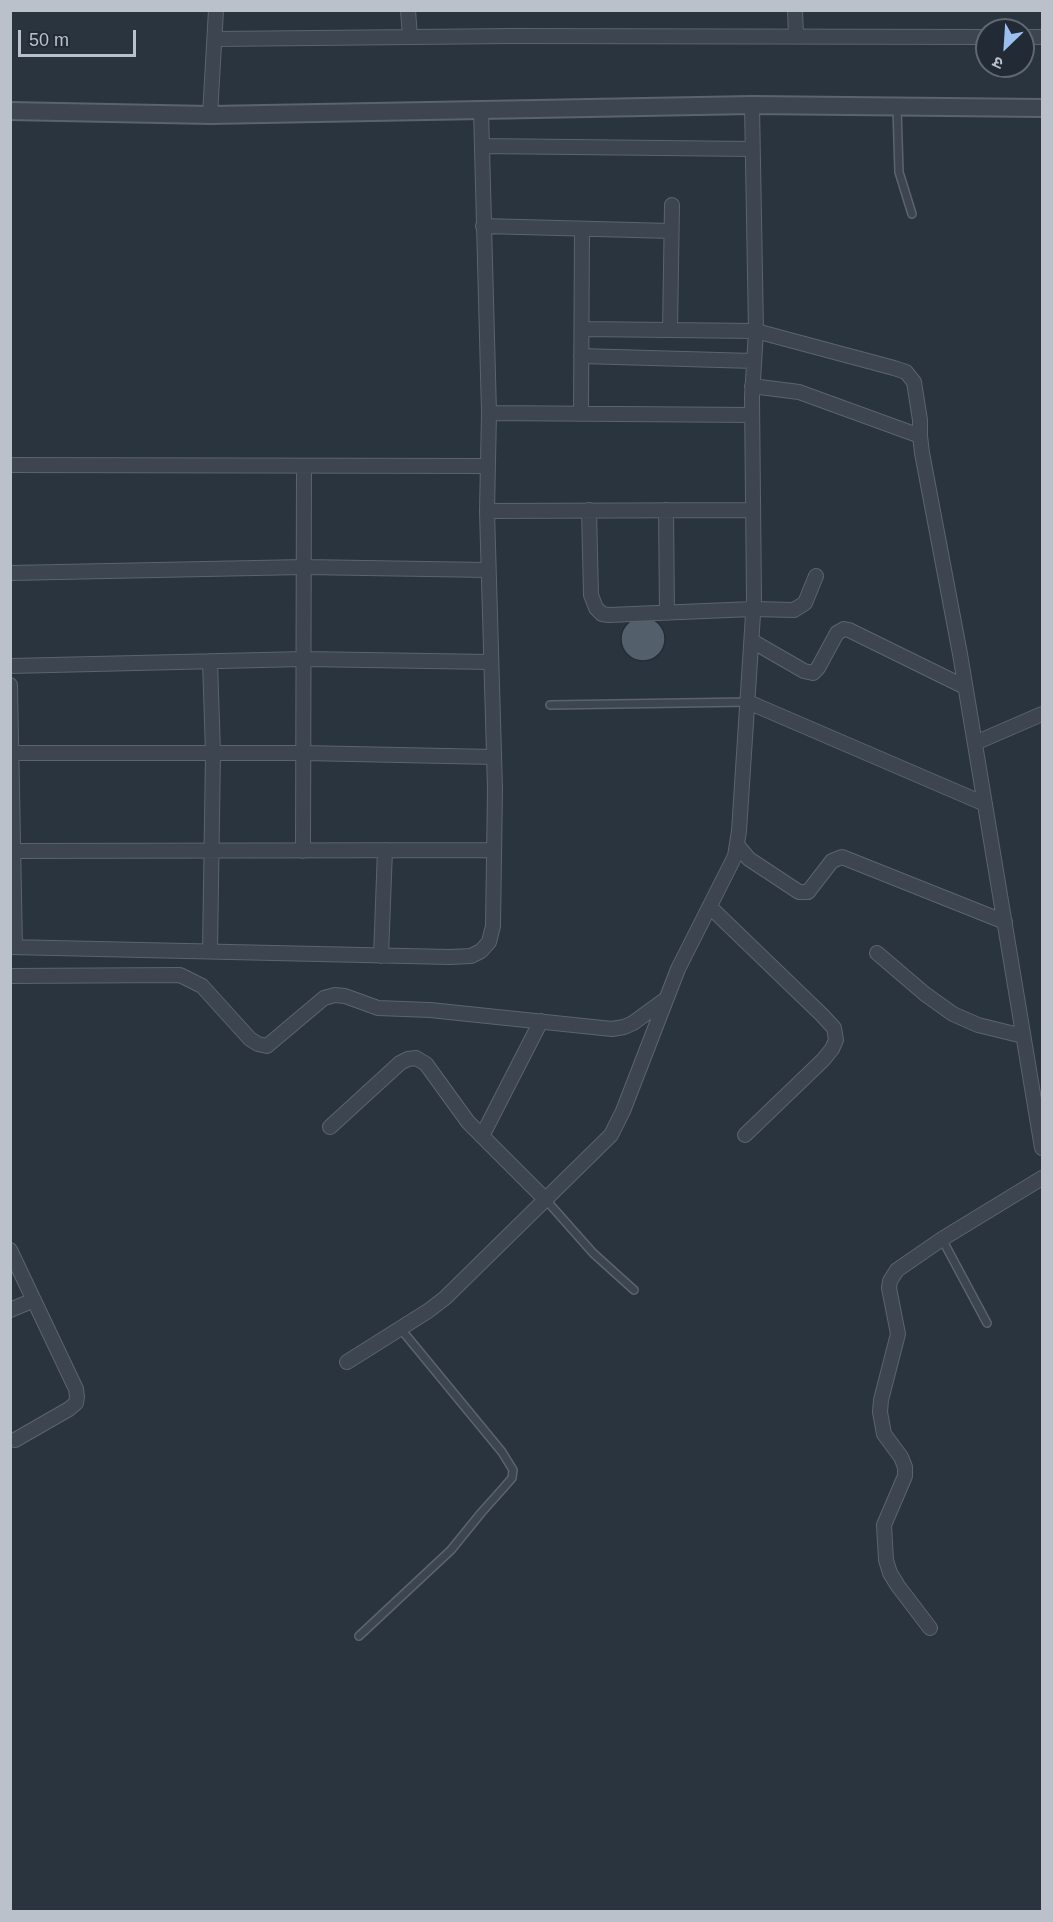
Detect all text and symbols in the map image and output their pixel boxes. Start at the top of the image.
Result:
scale bar [21,18,140,56]
north arrow [975,18,1035,78]
text: 50 m [29,30,69,50]
text: उ [990,53,1006,73]

